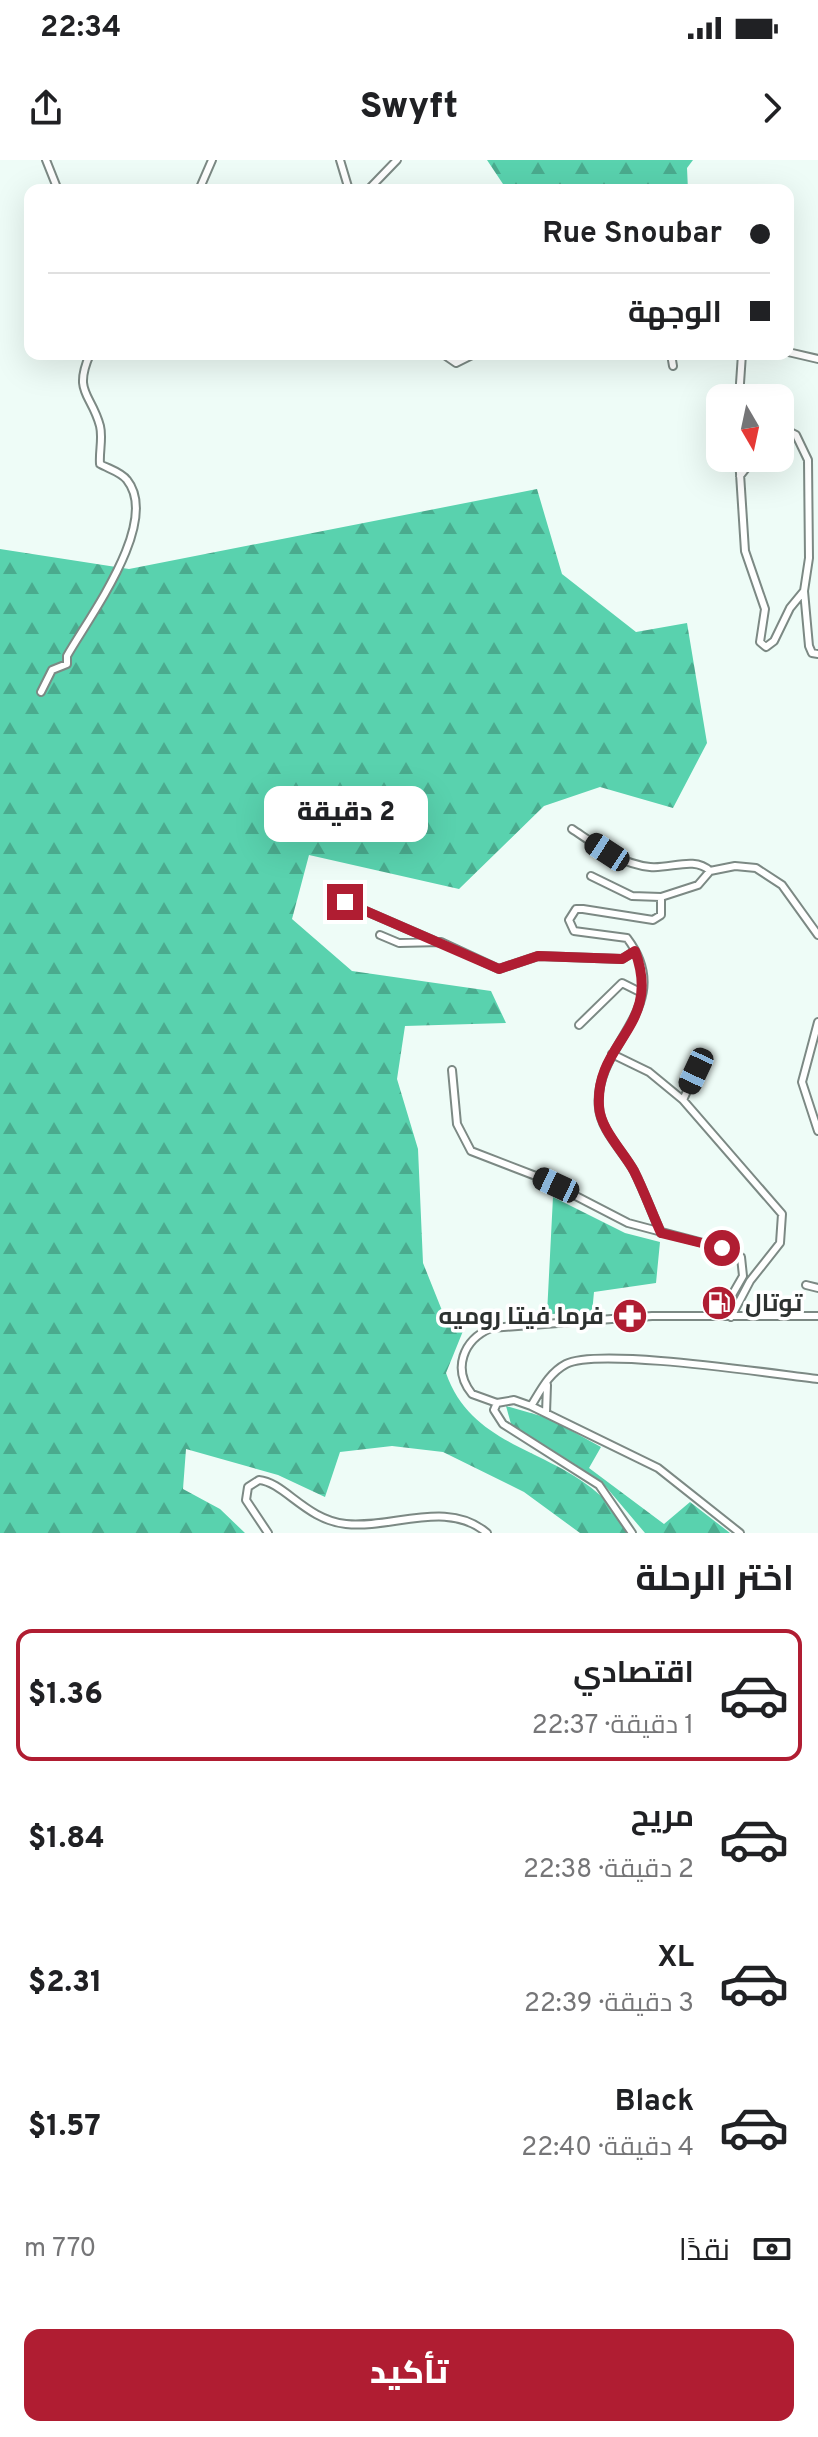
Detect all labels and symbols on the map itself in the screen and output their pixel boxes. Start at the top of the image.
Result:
north arrow [706,384,794,472]
callout: 2 دقيقة [263,786,427,842]
car [580,829,634,875]
route end [327,884,363,920]
car [675,1044,717,1098]
car [529,1164,583,1206]
route start [704,1230,740,1266]
fuel station icon: توتال [700,1284,738,1322]
place label: توتال [745,1290,803,1320]
pharmacy icon: فرما فيتا روميه [611,1297,649,1335]
place label: فرما فيتا روميه [439,1303,604,1333]

